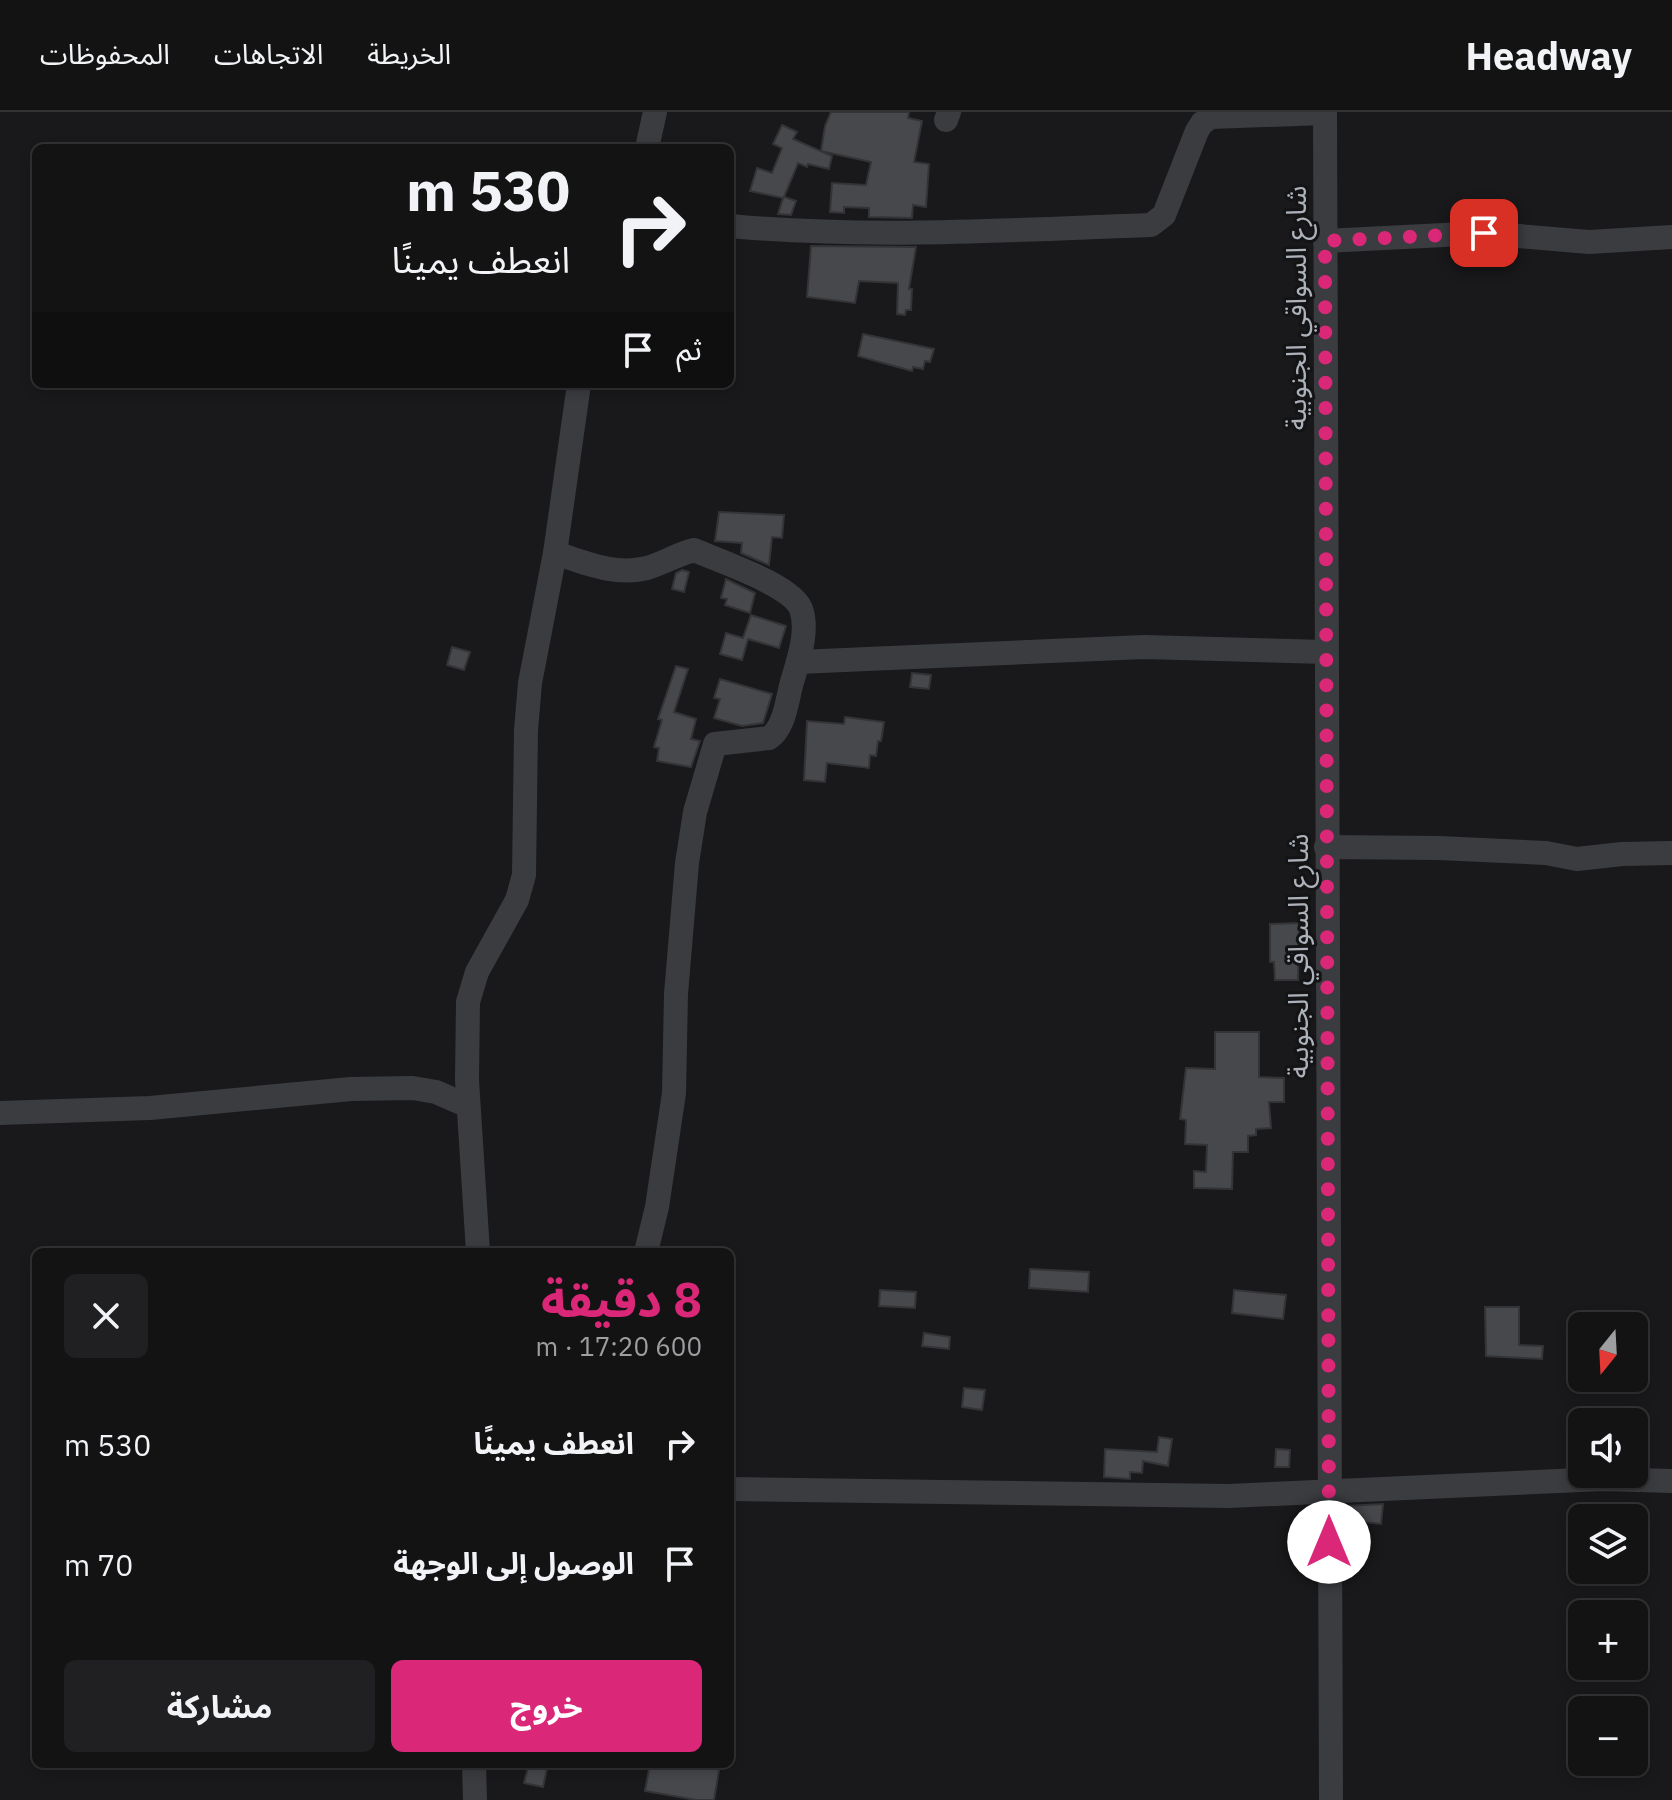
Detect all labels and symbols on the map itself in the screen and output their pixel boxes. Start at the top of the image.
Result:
street label: شارع السواقي الجنوبية [1277,186,1317,430]
pin [1450,199,1518,267]
street label: شارع السواقي الجنوبية [1279,834,1319,1078]
north arrow [1568,1312,1648,1392]
position arrow [1287,1500,1371,1584]

